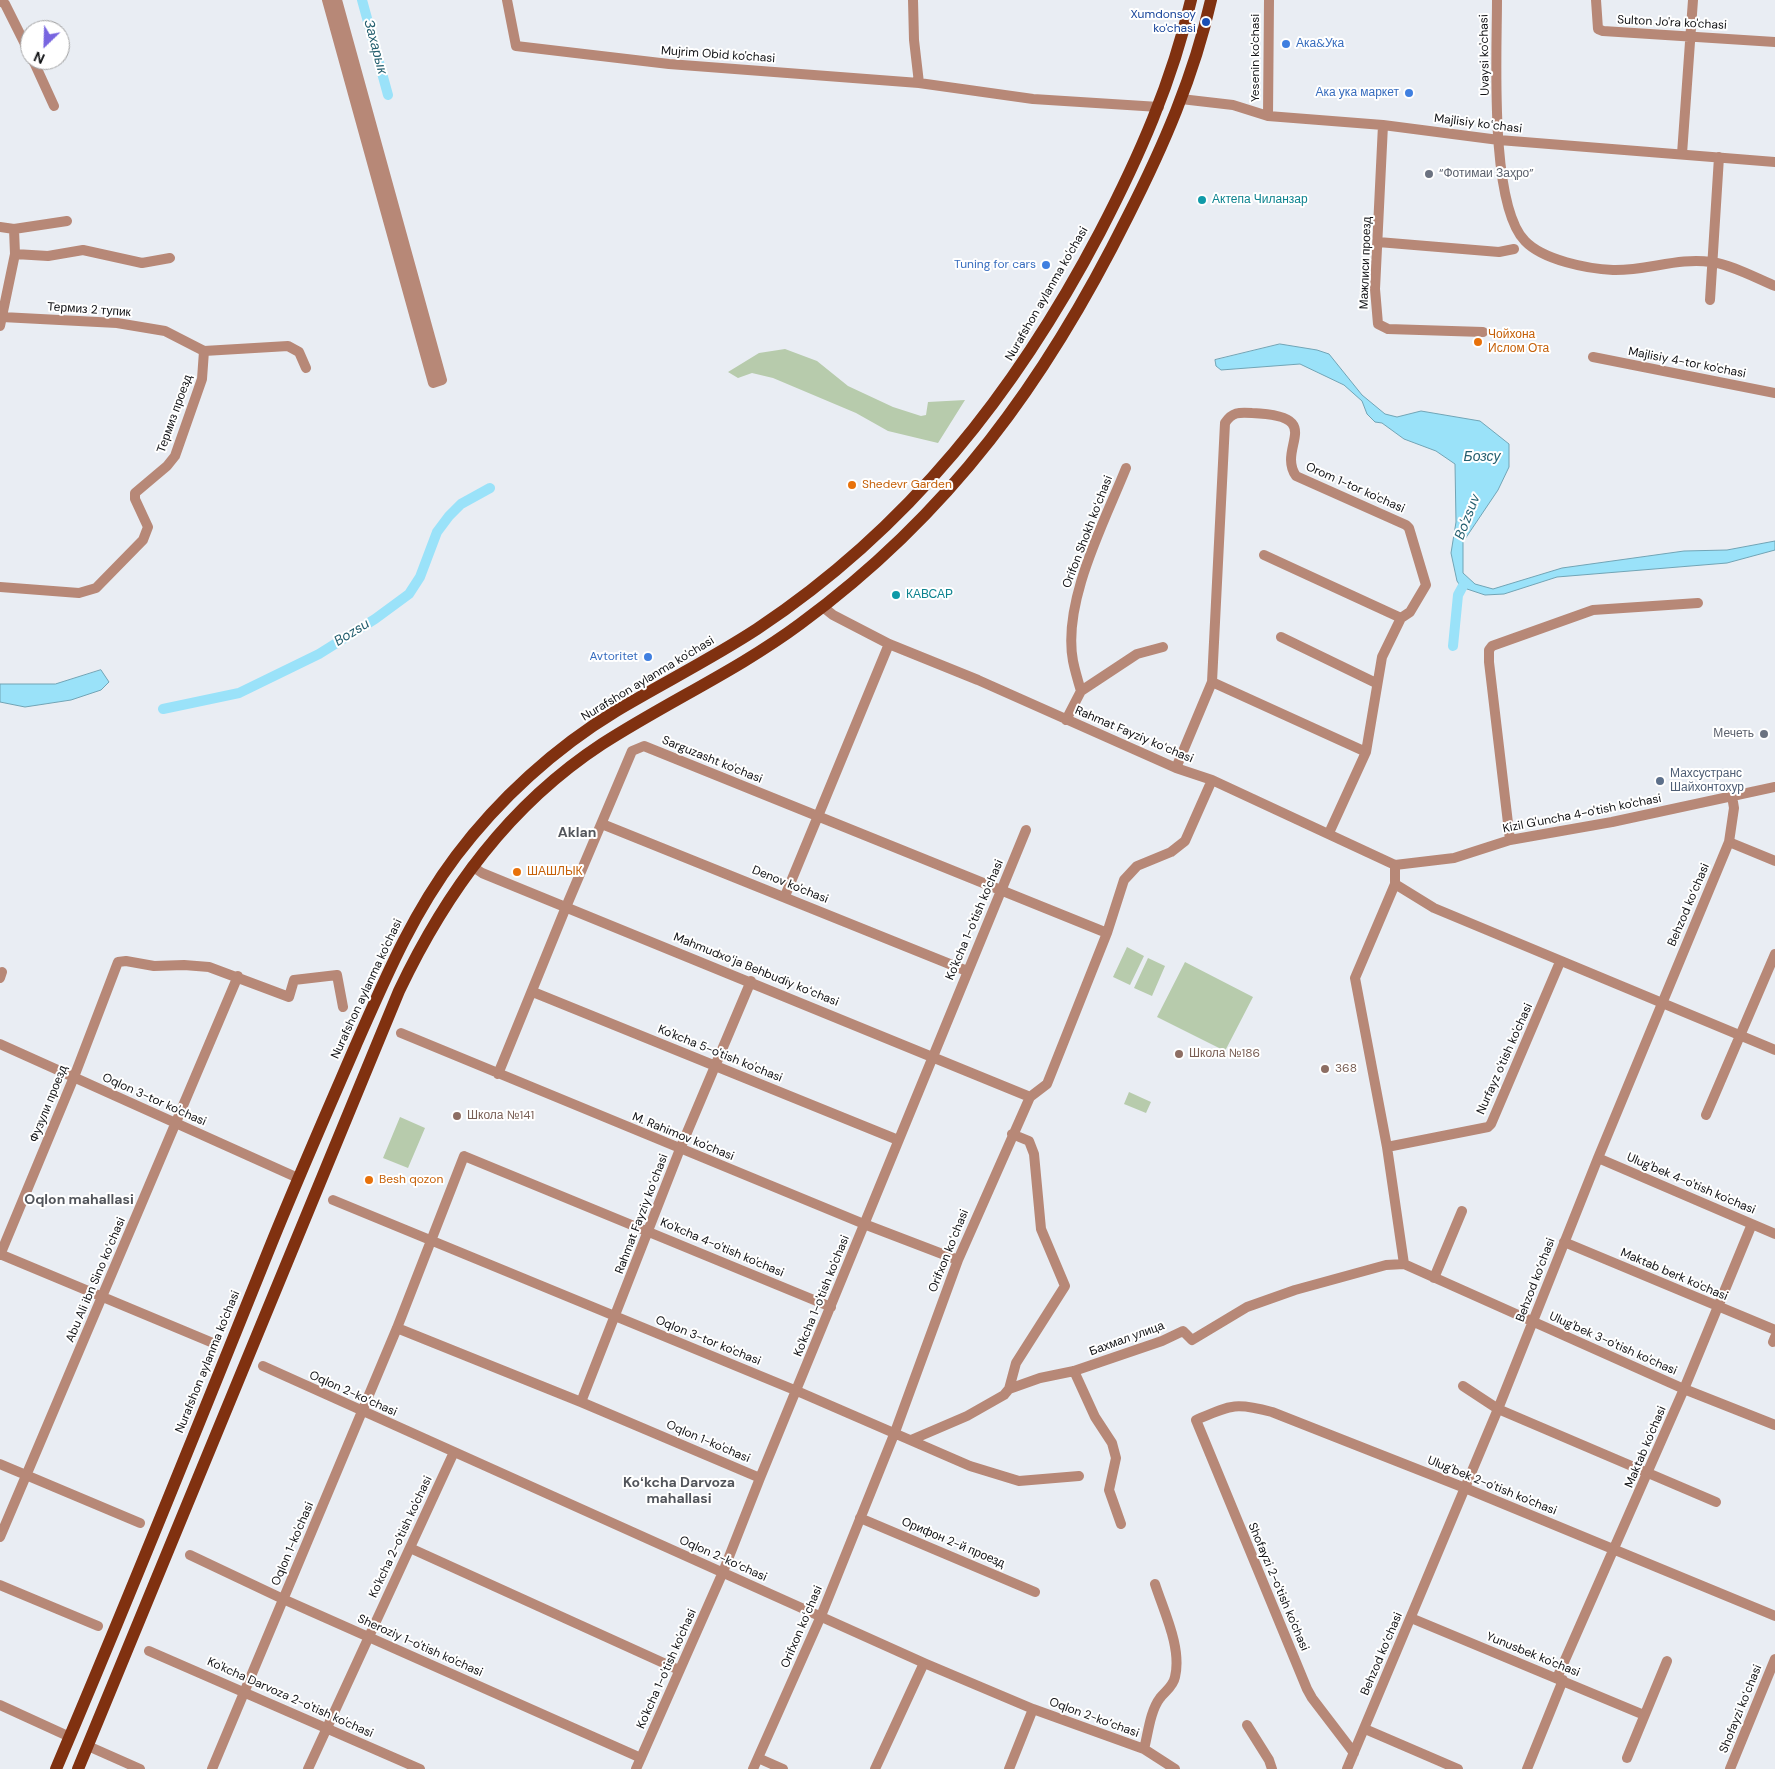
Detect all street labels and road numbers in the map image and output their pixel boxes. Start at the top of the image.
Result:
street label: Sulton Jo'ra ko'chasi [1617,13,1727,33]
street label: Yesenin ko'chasi [1249,14,1263,102]
street label: Uvaysi ko'chasi [1477,14,1493,96]
street label: Mujrim Obid ko'chasi [660,44,776,66]
street label: Majlisiy koʻchasi [1433,111,1523,137]
street label: Мажлиси проезд [1357,216,1375,310]
street label: Nurafshon aylanma ko'chasi [1003,224,1091,364]
street label: Термиз 2 тупик [47,300,131,320]
street label: Majlisiy 4-tor ko'chasi [1627,345,1747,381]
street label: Термиз проезд [154,373,196,455]
street label: Orom 1-tor ko'chasi [1303,460,1407,516]
street label: Orifon Shokh koʻchasi [1060,474,1116,590]
street label: Nurafshon aylanma ko'chasi [579,634,717,724]
street label: Rahmat Fayziy koʻchasi [1073,704,1195,766]
street label: Sarguzasht ko'chasi [660,733,764,787]
street label: Kizil G'uncha 4-o'tish ko'chasi [1502,792,1662,836]
street label: Ko'kcha 1-o'tish ko'chasi [943,858,1007,982]
street label: Behzod ko‘chasi [1665,861,1713,949]
street label: Denov ko'chasi [750,863,830,907]
street label: Nurafshon aylanma ko'chasi [328,917,406,1061]
street label: Mahmudxoʻja Behbudiy koʻchasi [671,930,841,1010]
street label: Nurfayz o'tish ko'chasi [1474,1001,1536,1117]
street label: Ko'kcha 5-o'tish ko'chasi [656,1022,784,1086]
street label: Фузули проезд [27,1063,71,1145]
street label: Oqlon 3-tor ko'chasi [100,1071,208,1129]
street label: M. Rahimov ko'chasi [630,1110,736,1164]
street label: Ulug'bek 4-o'tish ko'chasi [1625,1150,1757,1218]
street label: Rahmat Fayziy koʻchasi [612,1152,672,1276]
street label: Orifxon koʻchasi [926,1207,972,1295]
street label: Abu Ali ibn Sino koʻchasi [63,1215,129,1345]
street label: Ko'kcha 4-o'tish ko'chasi [658,1215,786,1281]
street label: Ko'kcha 1-o'tish ko'chasi [791,1233,853,1359]
street label: Behzod ko‘chasi [1513,1236,1559,1324]
street label: Maktab berk ko'chasi [1618,1246,1730,1304]
street label: Nurafshon aylanma ko'chasi [173,1289,243,1435]
street label: Ulug'bek 3-o'tish ko'chasi [1547,1309,1679,1379]
street label: Oqlon 3-tor ko'chasi [653,1313,763,1369]
street label: Бахмал улица [1088,1319,1166,1359]
street label: Oqlon 2-ko‘chasi [307,1368,399,1420]
street label: Maktab ko'chasi [1622,1404,1670,1490]
street label: Oqlon 1-ko'chasi [664,1418,752,1466]
street label: Ulug'bek 2-o'tish ko'chasi [1425,1453,1559,1519]
street label: Ko'kcha 2-o'tish ko'chasi [366,1474,436,1600]
street label: Oqlon 1-ko'chasi [269,1500,317,1588]
street label: Орифон 2-й проезд [899,1515,1007,1571]
street label: Shofayzi 2-o'tish ko'chasi [1244,1521,1312,1653]
street label: Oqlon 2-ko‘chasi [677,1533,769,1585]
street label: Orifxon koʻchasi [778,1584,826,1670]
street label: Ko'kcha 1-o'tish ko'chasi [634,1607,700,1731]
street label: Behzod ko‘chasi [1358,1610,1406,1698]
street label: Sheroziy 1-o'tish ko'chasi [355,1612,485,1680]
street label: Yunusbek ko'chasi [1484,1630,1582,1680]
street label: Ko'kcha Darvoza 2-o'tish ko'chasi [205,1655,375,1741]
street label: Shofayzi koʻchasi [1717,1663,1765,1755]
street label: Oqlon 2-ko‘chasi [1047,1695,1141,1741]

